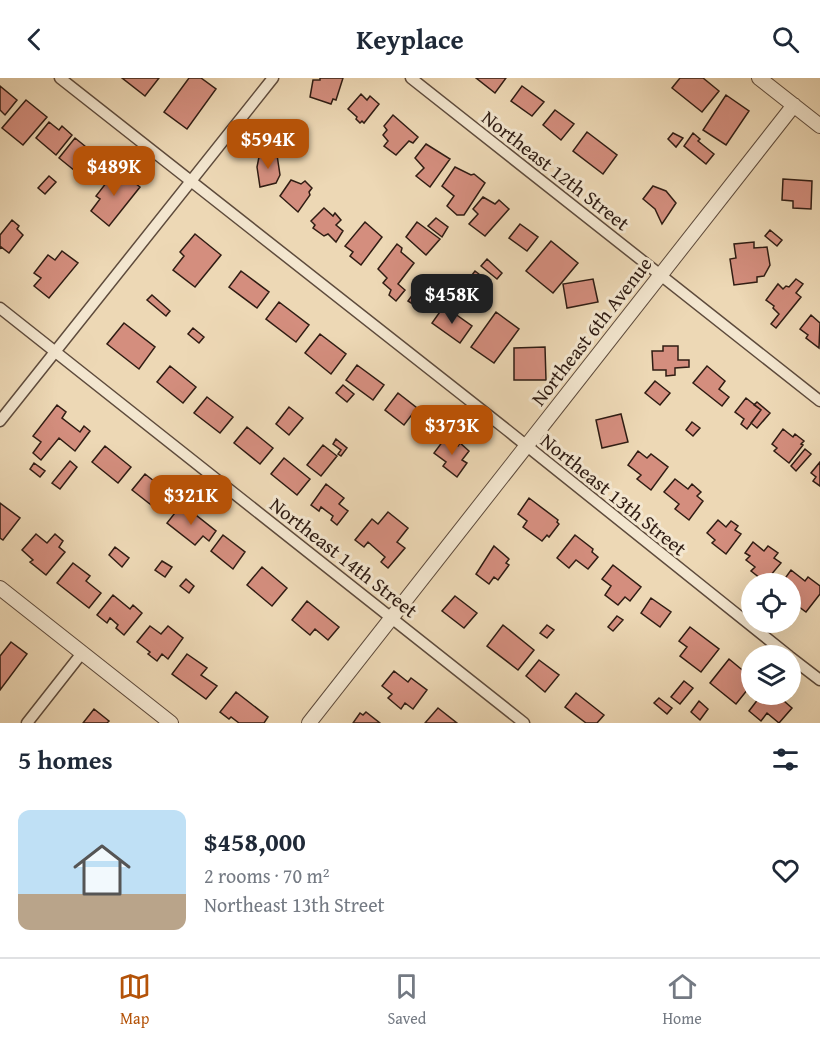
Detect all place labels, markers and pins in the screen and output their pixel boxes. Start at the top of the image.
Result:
pin: $594K [226,119,310,170]
pin: $489K [72,146,156,197]
pin: $458K [410,274,494,325]
pin: $373K [410,405,494,456]
pin: $321K [149,475,233,526]

